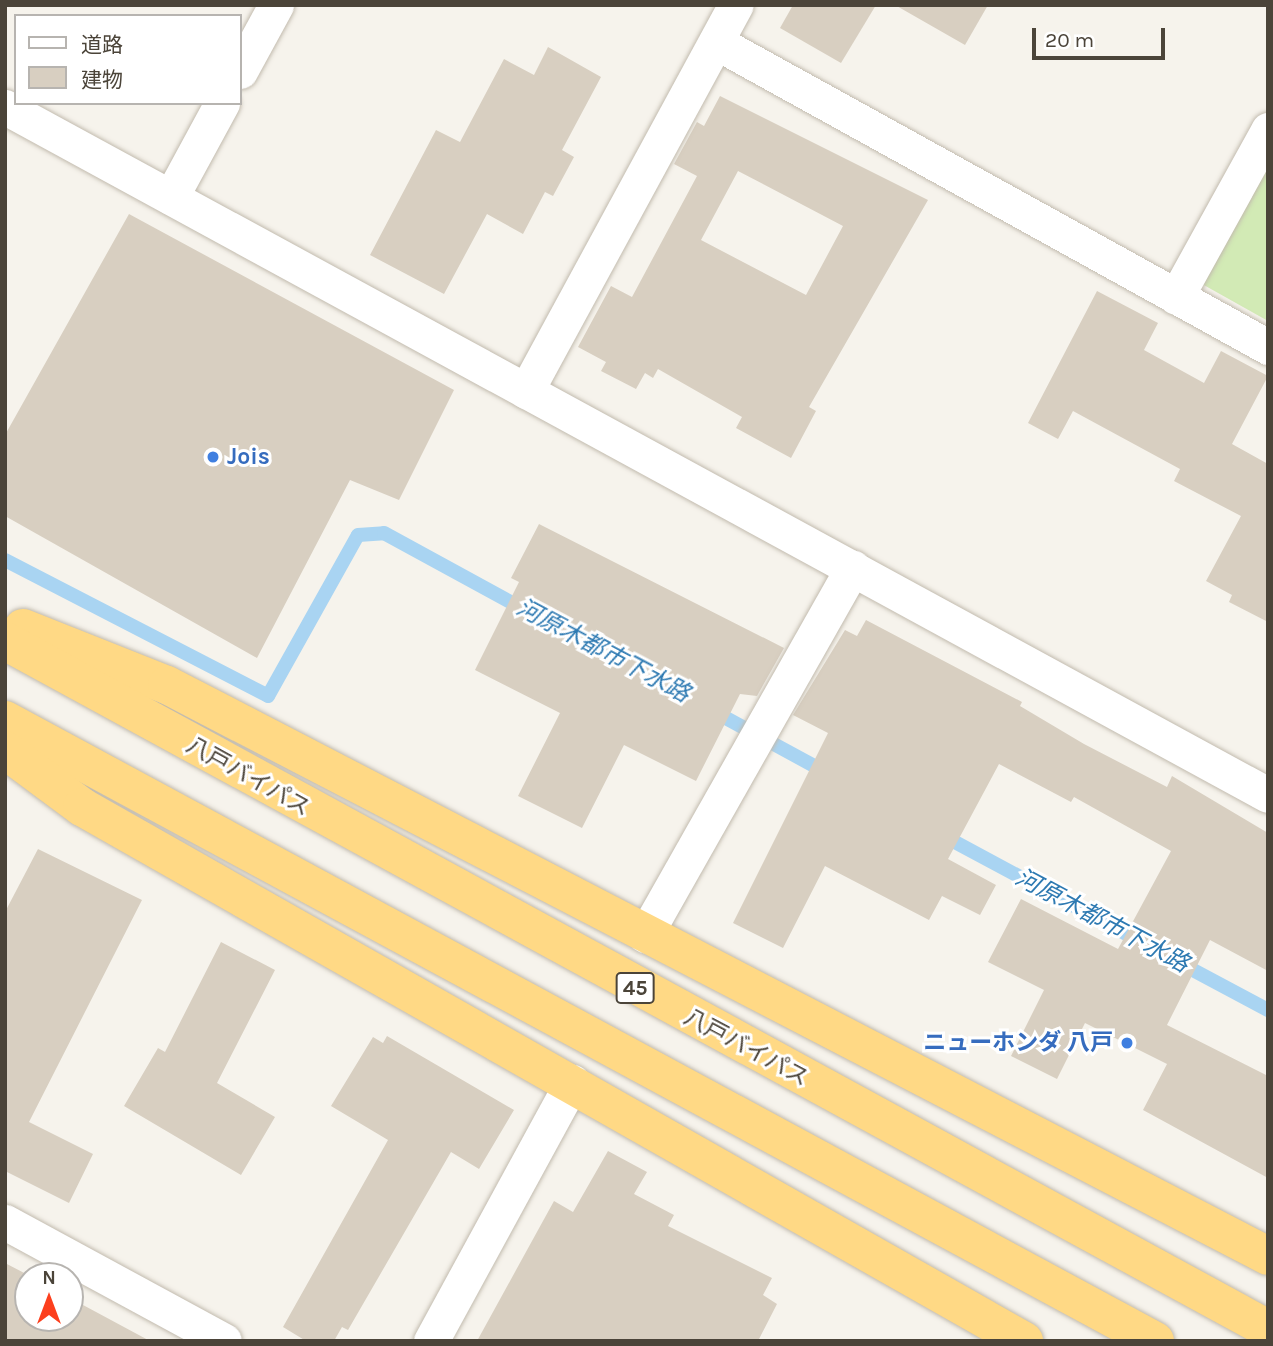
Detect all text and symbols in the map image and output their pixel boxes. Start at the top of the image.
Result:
legend [14,14,242,105]
scale bar [1035,14,1168,58]
text: 20 m [1045,28,1094,52]
text: 道路 [81,33,123,57]
text: 建物 [81,68,123,92]
place label: Jois [227,443,270,471]
marker: Jois [205,449,221,465]
water label: 河原木都市下水路 [511,593,695,709]
street label: 八戸バイパス [181,731,315,823]
water label: 河原木都市下水路 [1010,863,1194,979]
road number: 45 [614,970,656,1006]
street label: 八戸バイパス [679,1003,813,1093]
place label: ニューホンダ 八戸 [923,1029,1113,1057]
marker: ニューホンダ 八戸 [1119,1035,1135,1051]
north arrow [14,1262,84,1332]
text: N [42,1267,56,1289]

